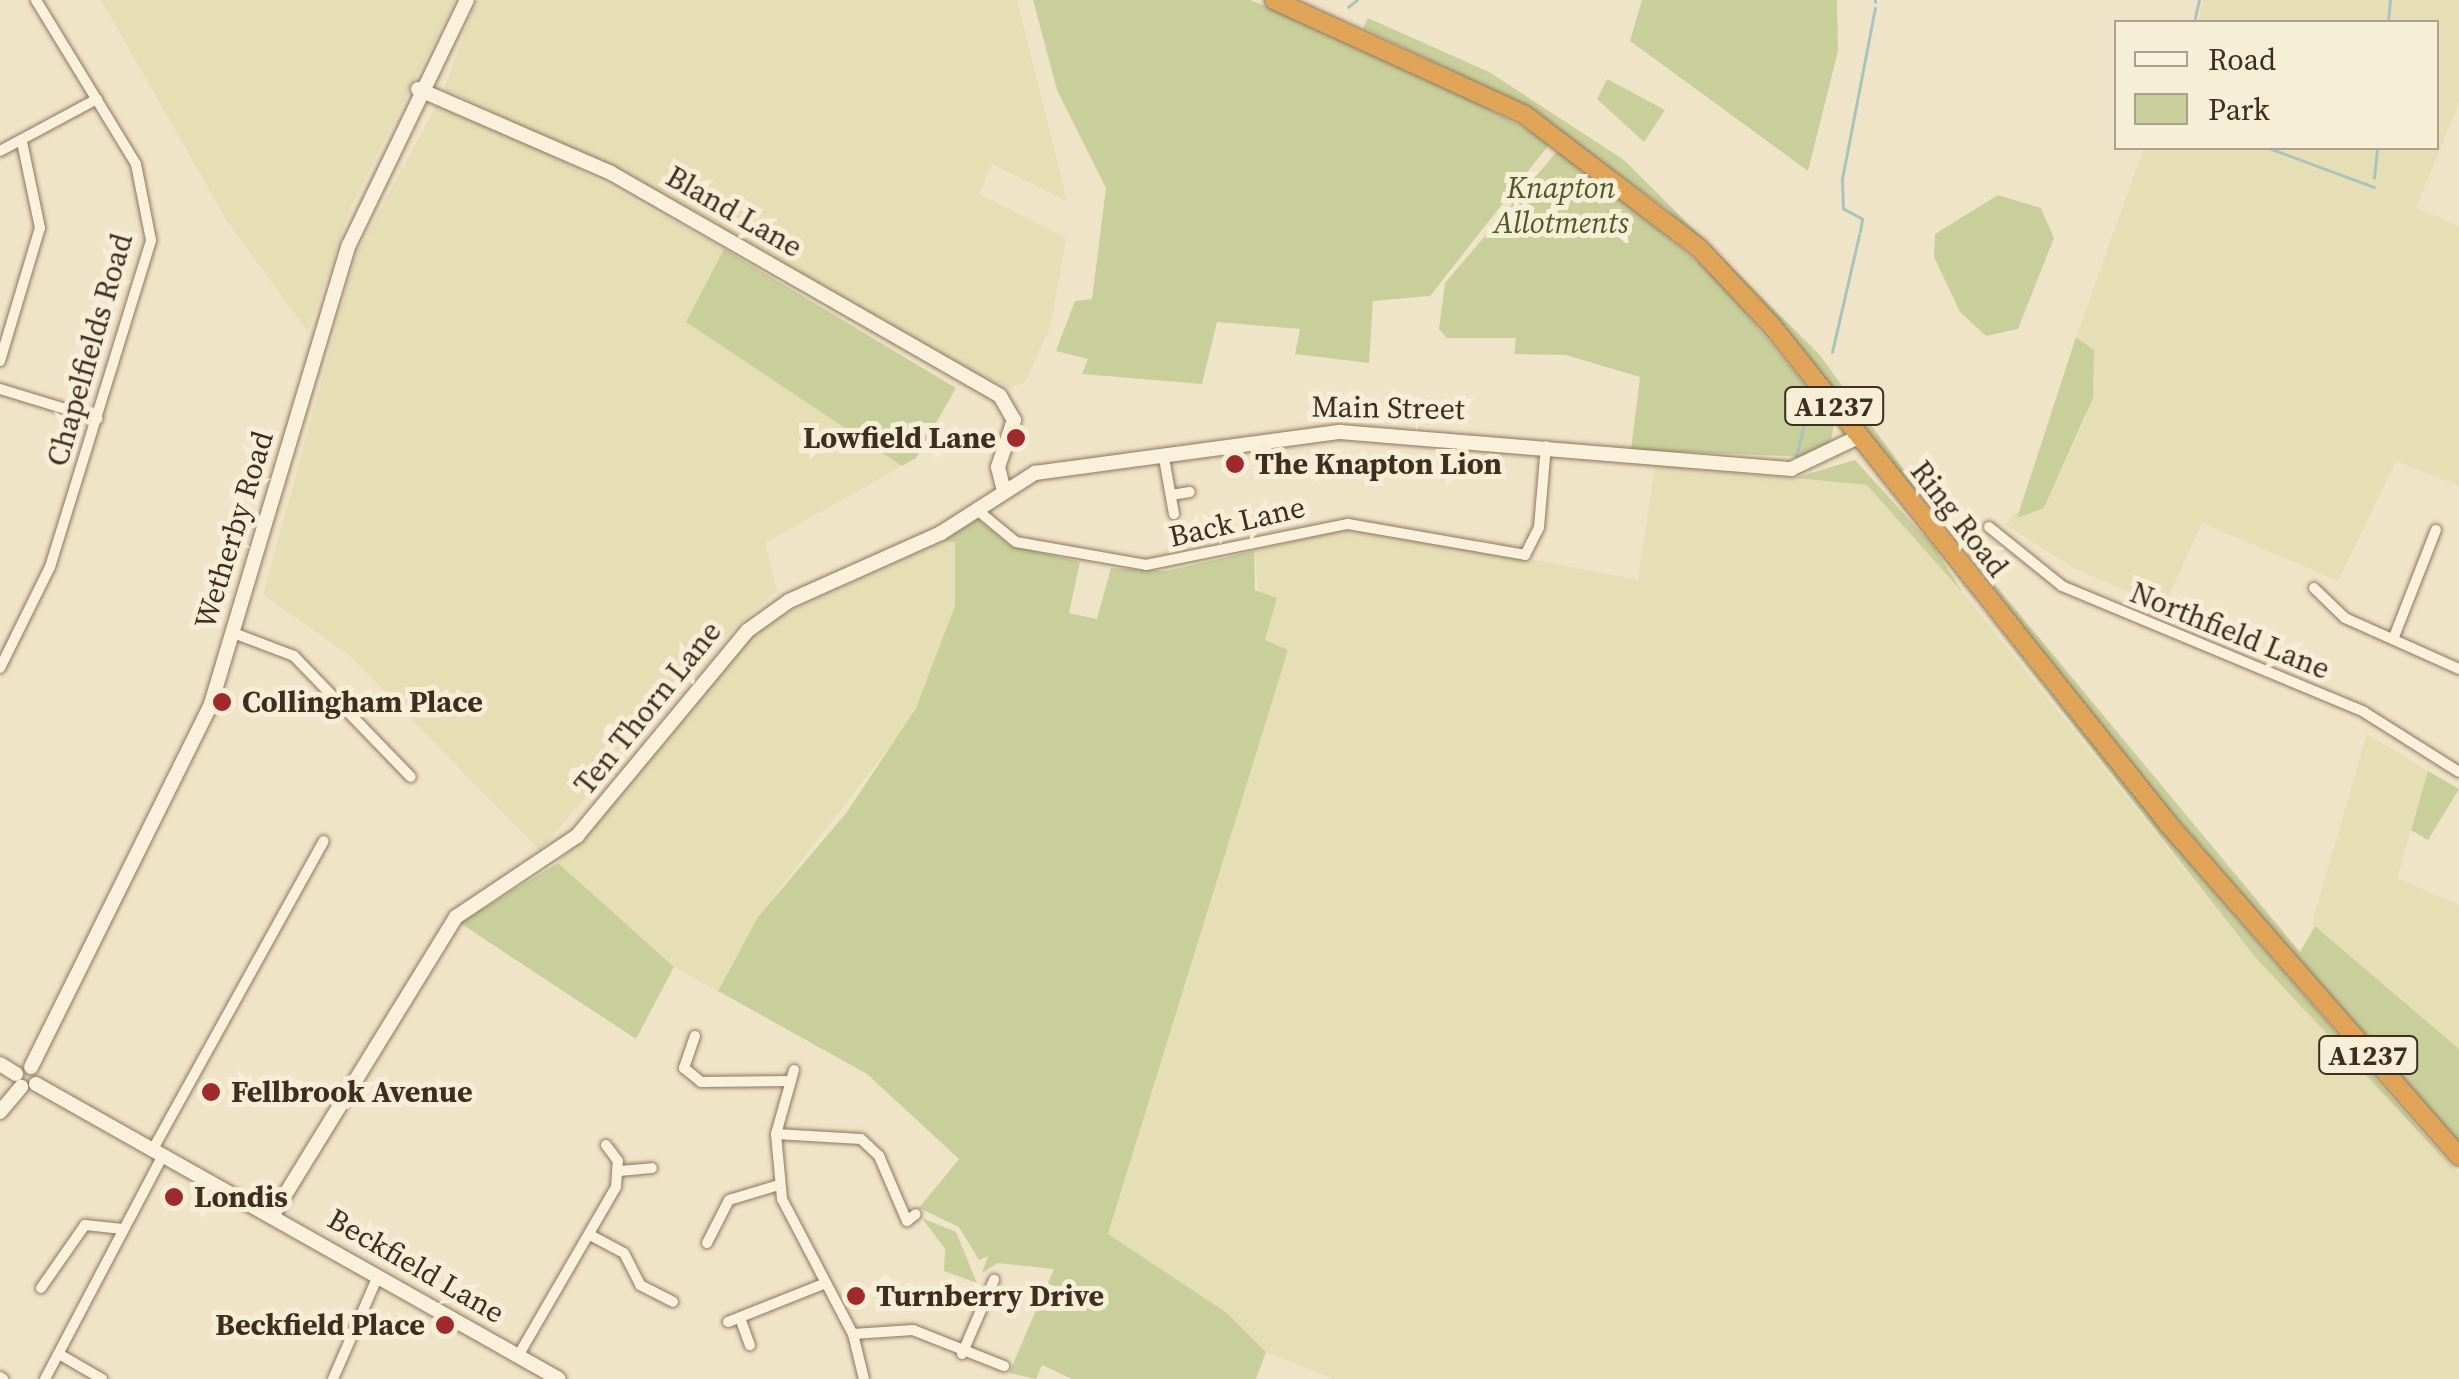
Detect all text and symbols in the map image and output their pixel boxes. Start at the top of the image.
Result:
legend [2114,20,2439,150]
text: Road [2208,39,2276,80]
text: Park [2208,89,2270,130]
street label: Bland Lane [660,159,808,265]
park label: Knapton Allotments [1494,170,1628,240]
street label: Chapelfields Road [40,230,140,470]
road number: A1237 [1784,383,1884,429]
street label: Main Street [1311,389,1465,427]
place label: Lowfield Lane [803,420,996,456]
street label: Wetherby Road [187,427,281,633]
marker: Lowfield Lane [1005,427,1027,449]
place label: The Knapton Lion [1255,446,1502,482]
marker: The Knapton Lion [1224,453,1246,475]
street label: Ring Road [1903,454,2015,584]
street label: Back Lane [1166,489,1308,555]
street label: Northfield Lane [2125,575,2335,687]
street label: Ten Thorn Lane [567,614,729,802]
place label: Collingham Place [242,684,483,720]
marker: Collingham Place [211,691,233,713]
road number: A1237 [2318,1032,2418,1078]
place label: Fellbrook Avenue [231,1074,473,1110]
marker: Fellbrook Avenue [200,1081,222,1103]
place label: Londis [194,1179,288,1215]
marker: Londis [163,1186,185,1208]
street label: Beckfield Lane [321,1201,511,1331]
place label: Turnberry Drive [876,1278,1104,1314]
marker: Turnberry Drive [845,1285,867,1307]
place label: Beckfield Place [215,1307,425,1343]
marker: Beckfield Place [434,1314,456,1336]

